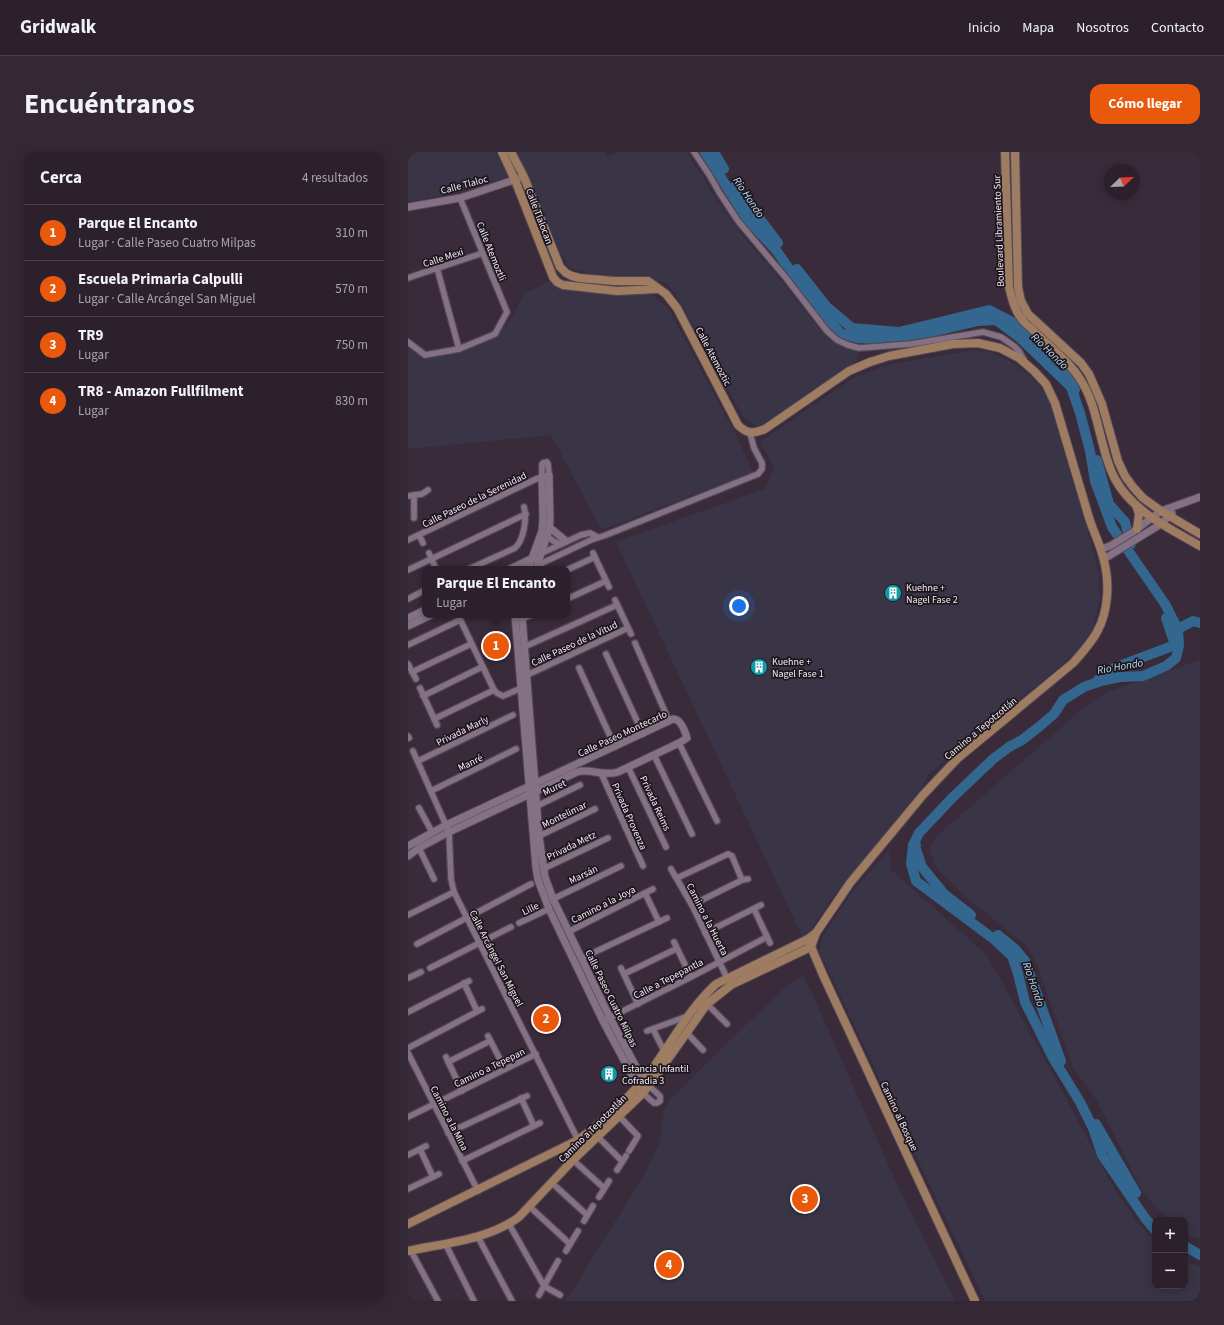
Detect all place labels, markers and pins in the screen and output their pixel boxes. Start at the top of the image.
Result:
place label: Kuehne + Nagel Fase 2 [906,581,958,607]
building icon: Kuehne + Nagel Fase 2 [883,583,903,603]
pin: 1 [483,631,509,661]
place label: Kuehne + Nagel Fase 1 [772,655,824,681]
building icon: Kuehne + Nagel Fase 1 [749,657,769,677]
pin: 2 [533,1004,559,1034]
place label: Estancia Infantil Cofradia 3 [622,1062,689,1088]
building icon: Estancia Infantil Cofradia 3 [599,1064,619,1084]
pin: 3 [792,1184,818,1214]
pin: 4 [656,1250,682,1280]

